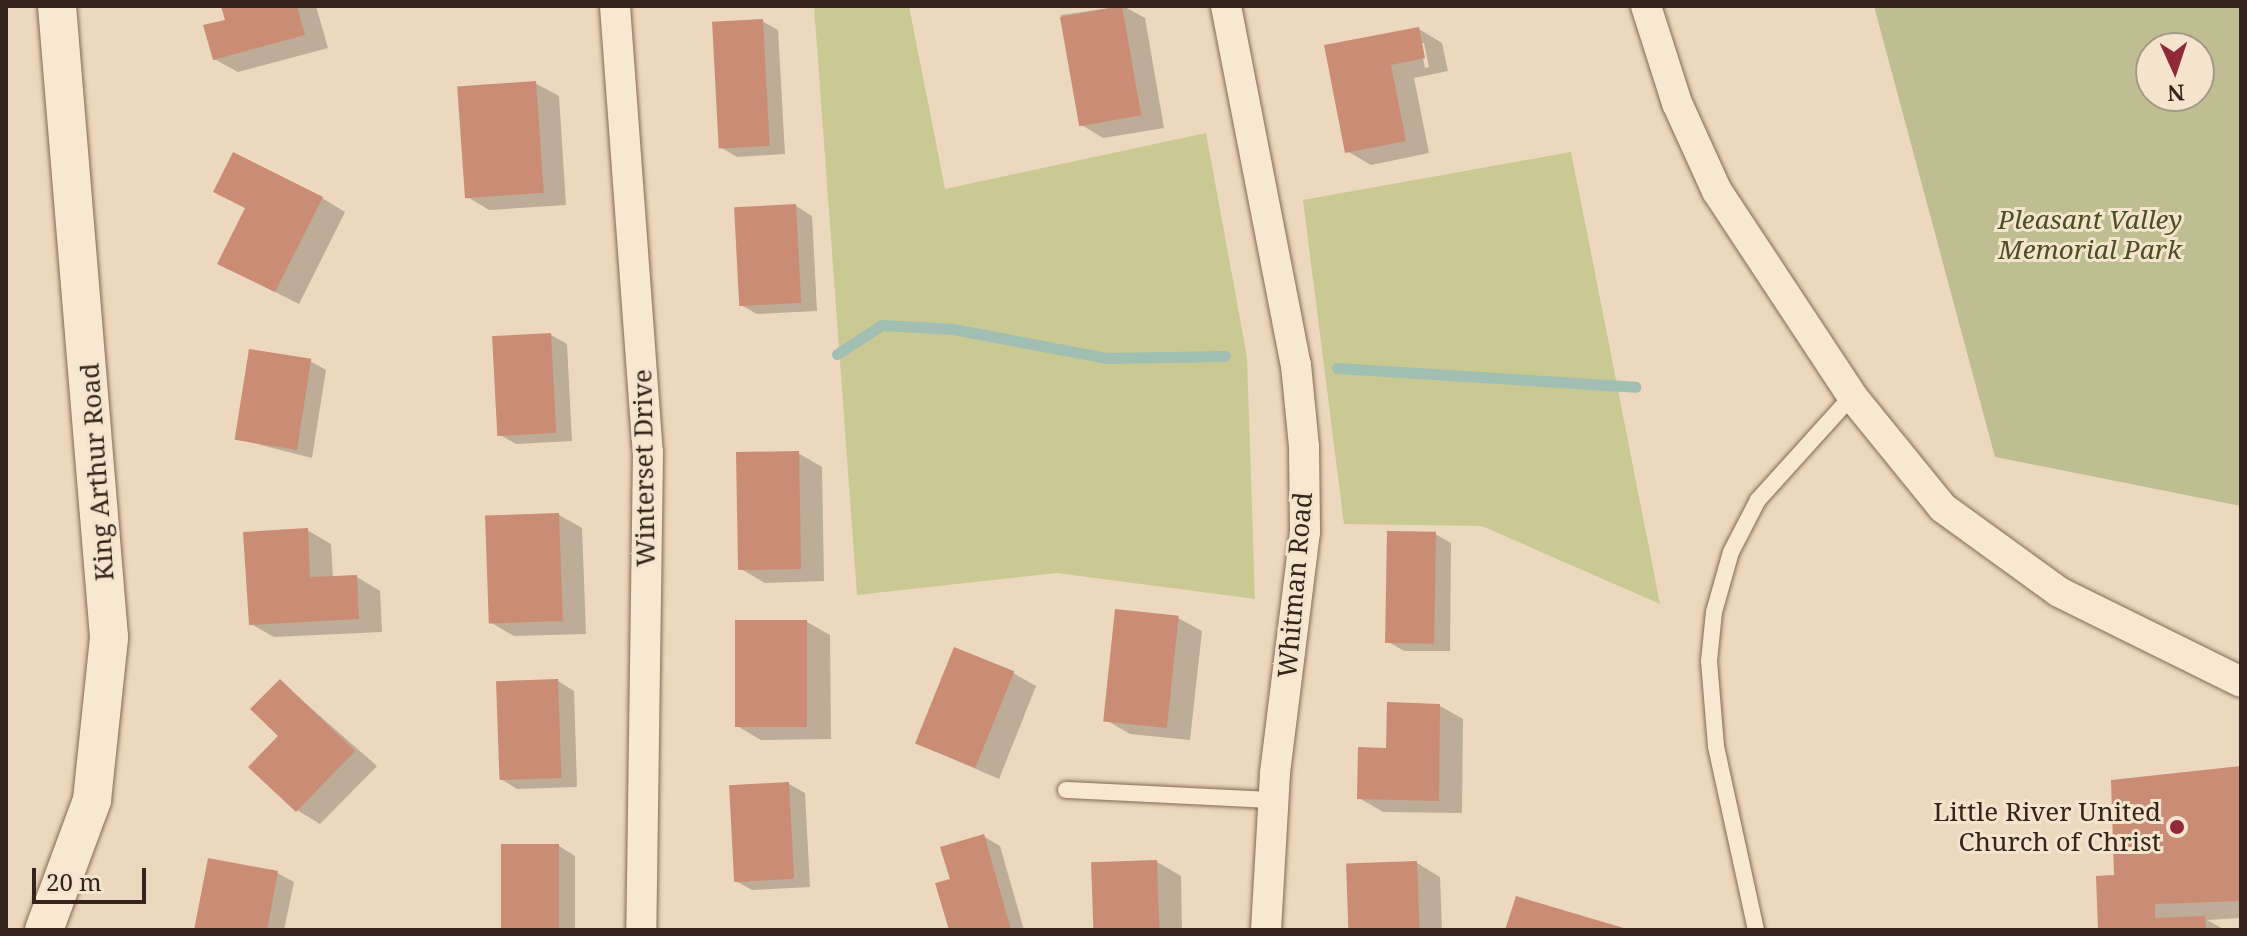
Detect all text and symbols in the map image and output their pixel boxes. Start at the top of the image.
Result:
north arrow [2135,32,2215,112]
text: N [2167,79,2186,109]
park label: Pleasant Valley Memorial Park [1998,204,2182,266]
street label: King Arthur Road [74,362,120,582]
street label: Winterset Drive [627,369,661,567]
street label: Whitman Road [1271,491,1319,679]
place label: Little River United Church of Christ [1933,796,2161,858]
marker: Little River United Church of Christ [2168,818,2186,836]
scale bar [36,852,150,902]
text: 20 m [46,865,102,898]

